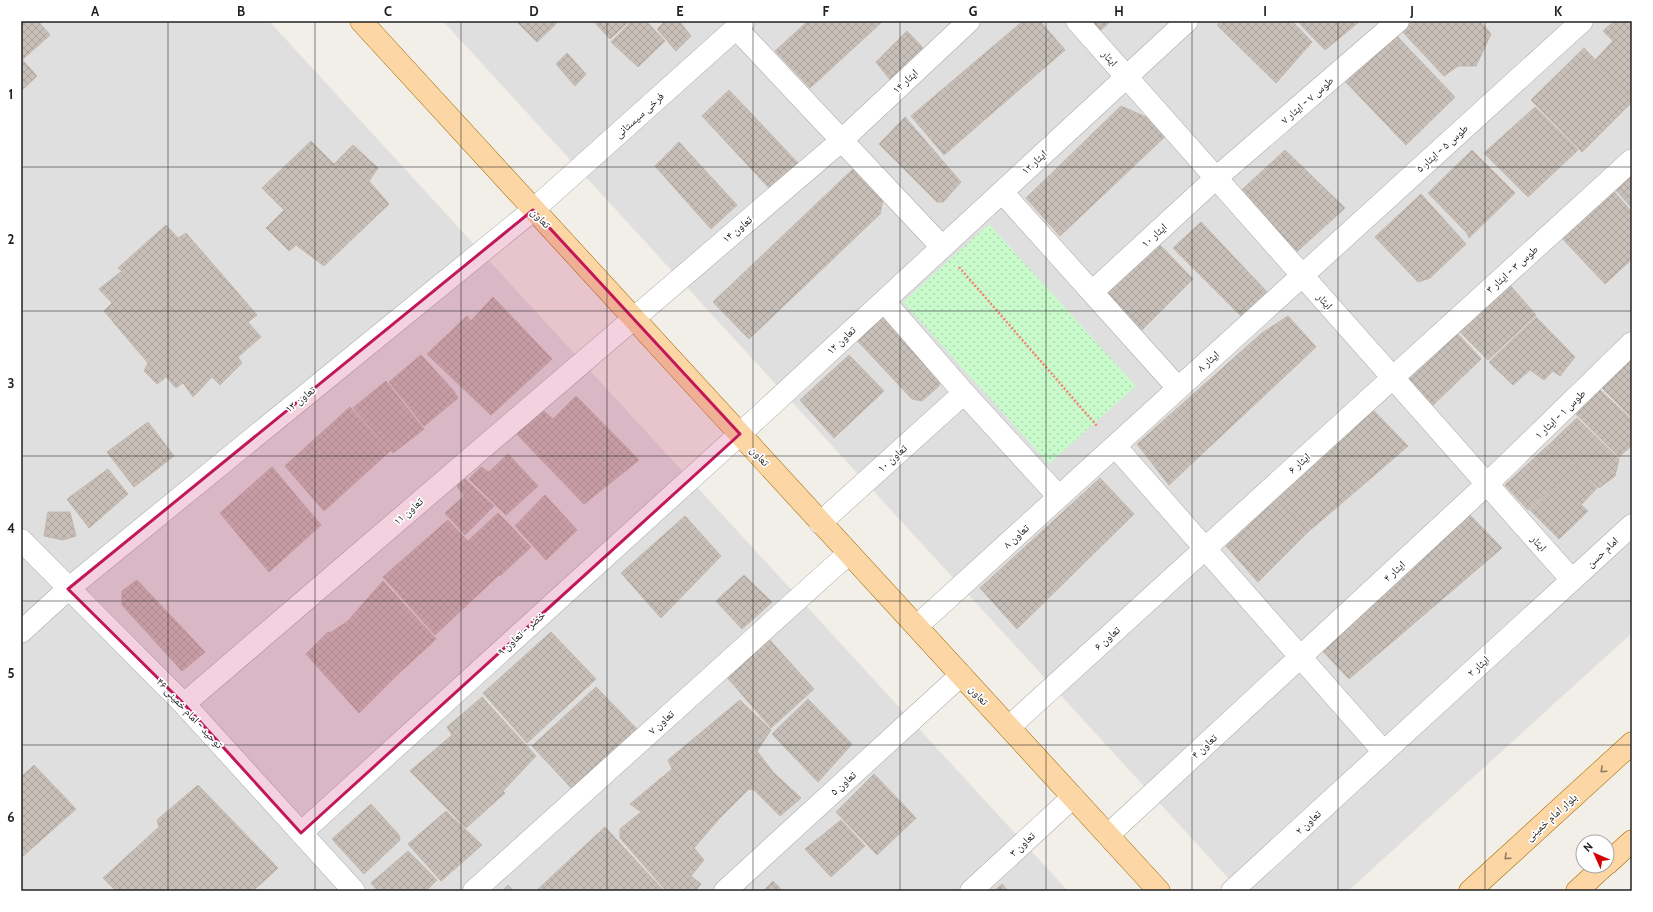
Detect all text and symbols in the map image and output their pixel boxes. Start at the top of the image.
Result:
text: A [91,3,100,19]
text: B [237,3,245,19]
text: C [384,3,392,19]
text: D [529,3,539,19]
text: E [676,3,684,19]
text: F [823,3,830,19]
text: G [969,3,978,19]
text: H [1114,3,1124,19]
text: I [1263,3,1267,19]
text: J [1409,3,1414,19]
text: K [1554,3,1563,19]
street label: ایثار [1098,46,1121,69]
street label: ایثار ۱۴ [889,66,921,96]
street label: طوس ۷ - ایثار ۷ [1278,73,1336,127]
text: 1 [9,86,13,102]
street label: فرخی سیستانی [611,89,667,141]
street label: طوس ۵ - ایثار ۵ [1413,121,1471,175]
street label: ایثار ۱۲ [1018,147,1050,177]
street label: تعاون [528,205,554,232]
street label: تعاون ۱۴ [719,212,756,246]
street label: ایثار ۱۰ [1138,220,1170,250]
text: 2 [8,231,15,247]
street label: طوس ۳ - ایثار ۳ [1483,242,1541,296]
street label: ایثار [1313,289,1336,312]
street label: تعاون ۱۲ [823,322,859,357]
street label: ایثار ۸ [1194,347,1222,375]
text: 3 [7,375,15,391]
street label: تعاون ۱۳ [282,382,319,415]
street label: طوس ۱ - ایثار ۱ [1532,386,1588,442]
street label: تعاون ۱۰ [874,441,910,475]
street label: تعاون [747,443,773,470]
street label: ایثار ۶ [1285,449,1313,477]
street label: تعاون ۱۱ [390,494,426,528]
text: 4 [7,520,15,536]
street label: تعاون ۸ [1000,520,1032,551]
street label: ایثار [1527,531,1550,554]
street label: امام حسن [1583,534,1621,570]
street label: ایثار ۴ [1380,557,1408,585]
street label: خضر - تعاون ۹ [494,608,548,658]
street label: تعاون ۶ [1091,622,1123,653]
street label: ایثار ۲ [1464,652,1492,680]
text: 5 [8,665,15,681]
street label: توحید - امام خمینی ۴۶ [154,675,227,752]
street label: تعاون [966,682,992,709]
street label: تعاون ۷ [645,706,677,737]
street label: تعاون ۴ [1188,730,1220,761]
one-way arrow [1600,765,1608,772]
street label: تعاون ۵ [827,767,859,798]
street label: بلوار امام خمینی [1522,790,1580,844]
street label: تعاون ۲ [1292,806,1324,837]
text: 6 [7,809,15,825]
street label: تعاون ۳ [1006,828,1038,859]
north arrow [1575,834,1615,874]
text: N [1580,839,1596,855]
one-way arrow [1504,852,1512,860]

